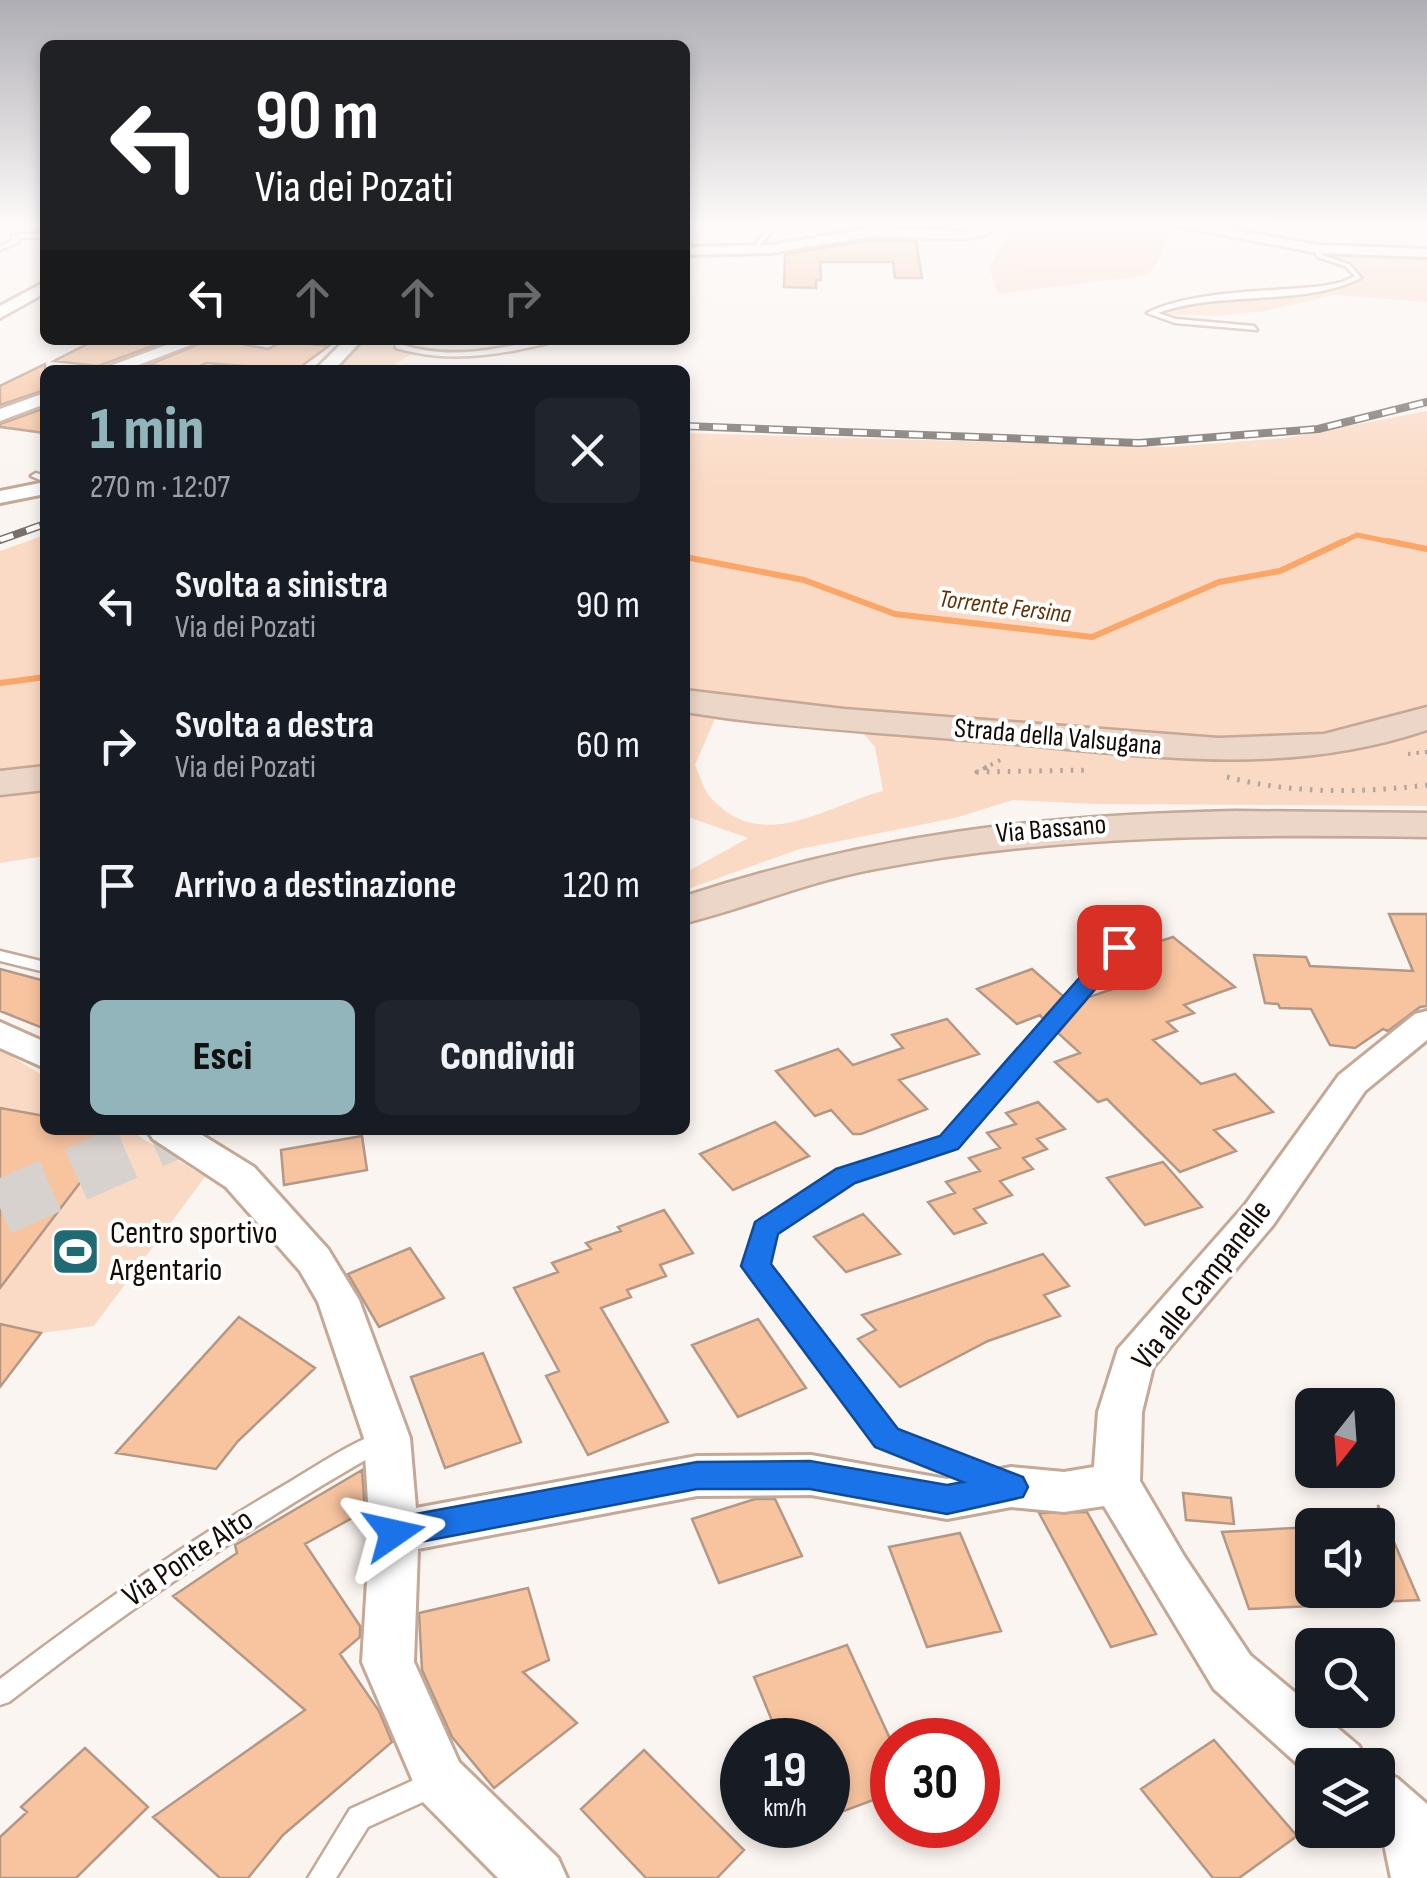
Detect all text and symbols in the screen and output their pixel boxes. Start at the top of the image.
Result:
text: 90 m [255,75,379,159]
icon: left [90,80,220,210]
text: Via dei Pozati [255,160,453,215]
icon: left [180,270,235,325]
icon: ahead [285,270,340,325]
icon: ahead [390,270,445,325]
icon: right [495,270,550,325]
text: 1 min [90,394,204,466]
button: close [535,398,640,503]
text: 270 m · 12:07 [90,468,230,507]
text: Svolta a sinistra [175,563,388,608]
icon: left [90,578,145,633]
text: 90 m [576,583,640,628]
water label: Torrente Fersina [937,584,1073,630]
text: Via dei Pozati [175,608,316,647]
text: Svolta a destra [175,703,374,748]
street label: Strada della Valsugana [953,711,1163,763]
icon: right [90,718,145,773]
text: 60 m [576,723,640,768]
text: Via dei Pozati [175,748,316,787]
street label: Via Bassano [995,808,1107,850]
icon: arrive [90,858,145,913]
text: Arrivo a destinazione [175,863,456,908]
text: 120 m [563,863,640,908]
pin [1077,905,1162,990]
icon: arrive [1092,920,1147,975]
button: Esci [90,1000,355,1115]
button: Condividi [375,1000,640,1115]
street label: Via alle Campanelle [1124,1192,1280,1378]
place label: Centro sportivo Argentario [109,1214,278,1290]
sports icon: Centro sportivo Argentario [49,1225,101,1277]
north arrow [1295,1388,1395,1488]
map controls [1295,1388,1395,1848]
position arrow [342,1481,446,1585]
street label: Via Ponte Alto [115,1500,261,1616]
button: sound [1295,1508,1395,1608]
button: search [1295,1628,1395,1728]
speed limit sign: 30 [870,1718,1000,1848]
text: 19 [763,1741,807,1801]
button: layers [1295,1748,1395,1848]
text: km/h [763,1793,807,1824]

